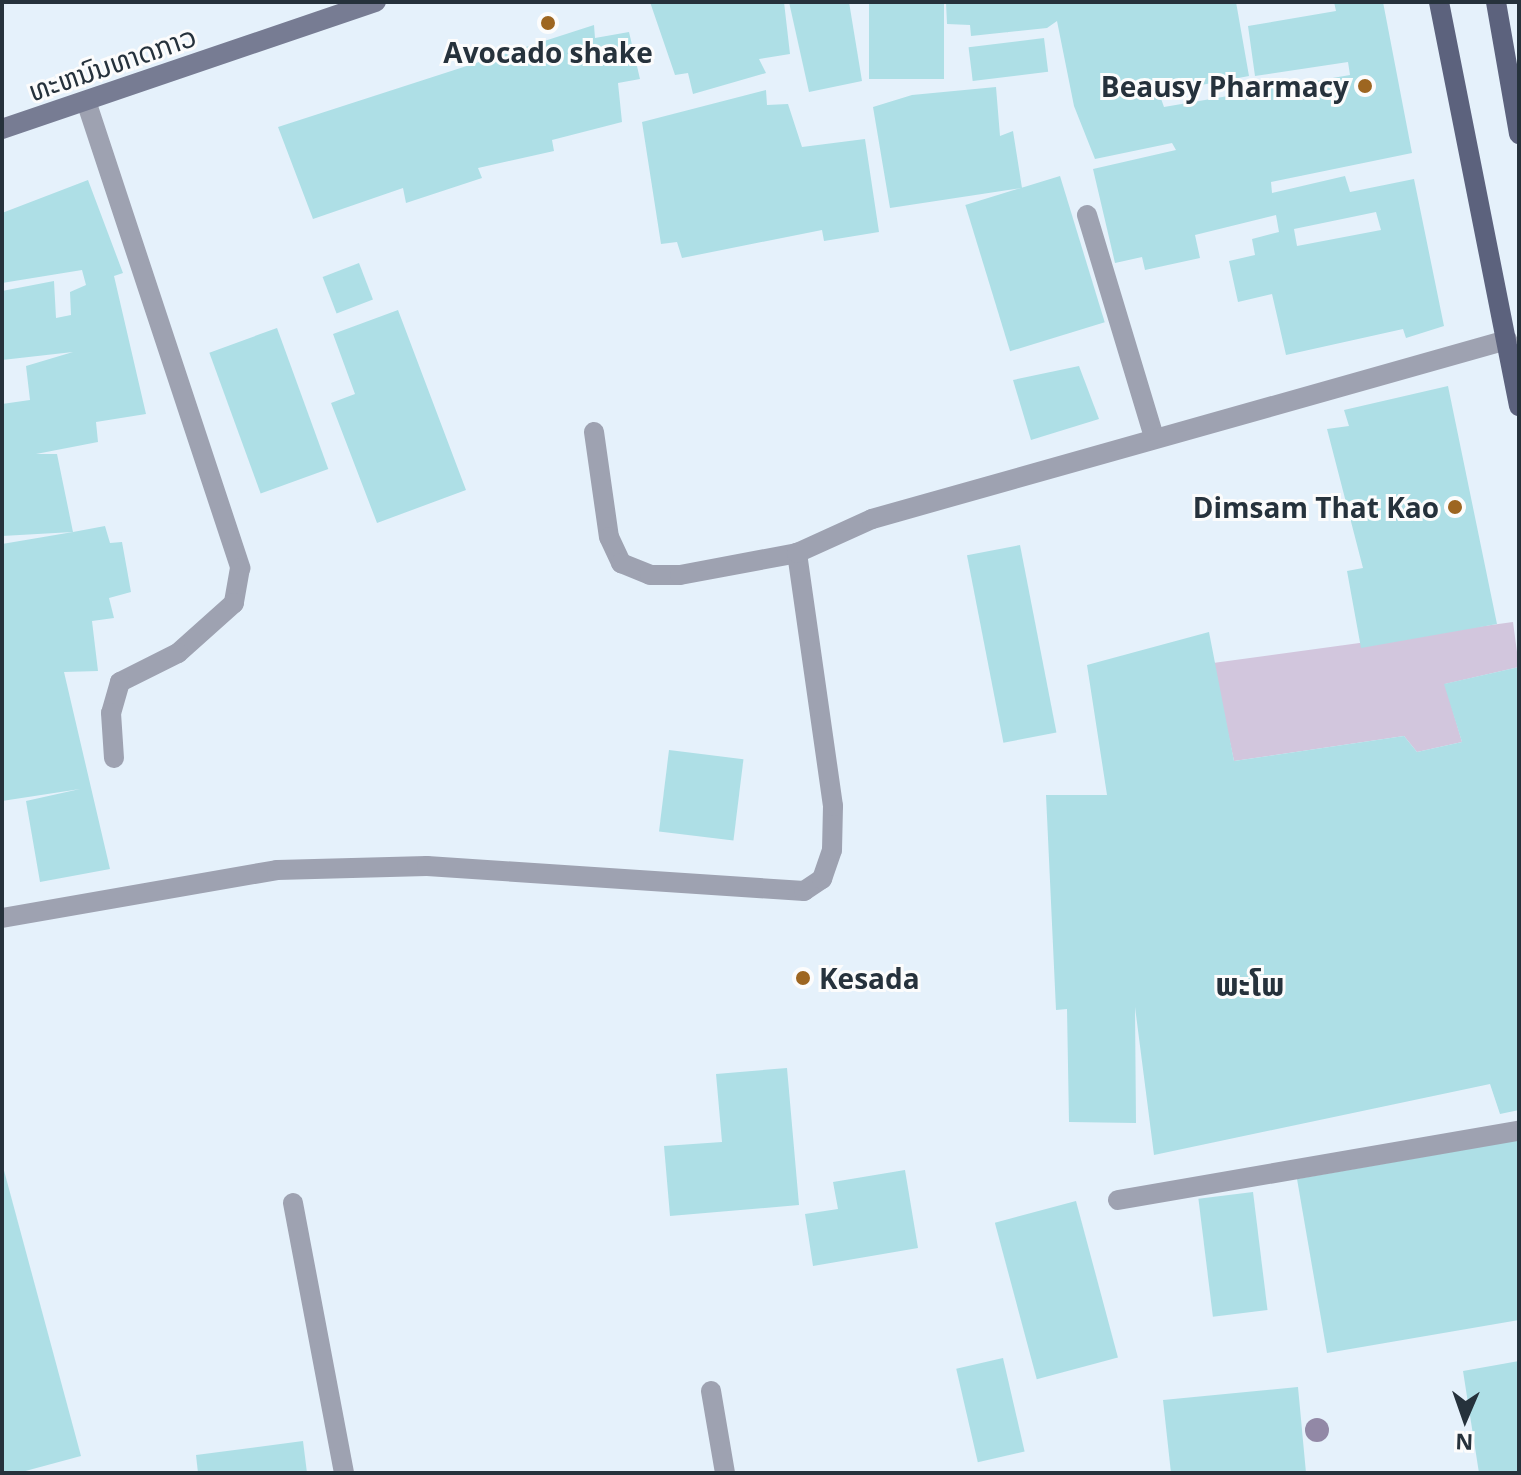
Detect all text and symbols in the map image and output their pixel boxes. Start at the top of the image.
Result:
marker: Avocado shake [539,14,557,32]
street label: ທະຫນົນທາດກາວ [24,19,200,107]
place label: Avocado shake [443,35,653,69]
place label: Beausy Pharmacy [1101,69,1349,103]
marker: Beausy Pharmacy [1356,77,1374,95]
place label: Dimsam That Kao [1193,490,1439,524]
marker: Dimsam That Kao [1446,498,1464,516]
place label: Kesada [819,961,920,995]
district label: ພະໂພ [1216,965,1284,1003]
marker: Kesada [794,969,812,987]
north arrow [1425,1379,1505,1459]
text: N [1455,1428,1474,1458]

